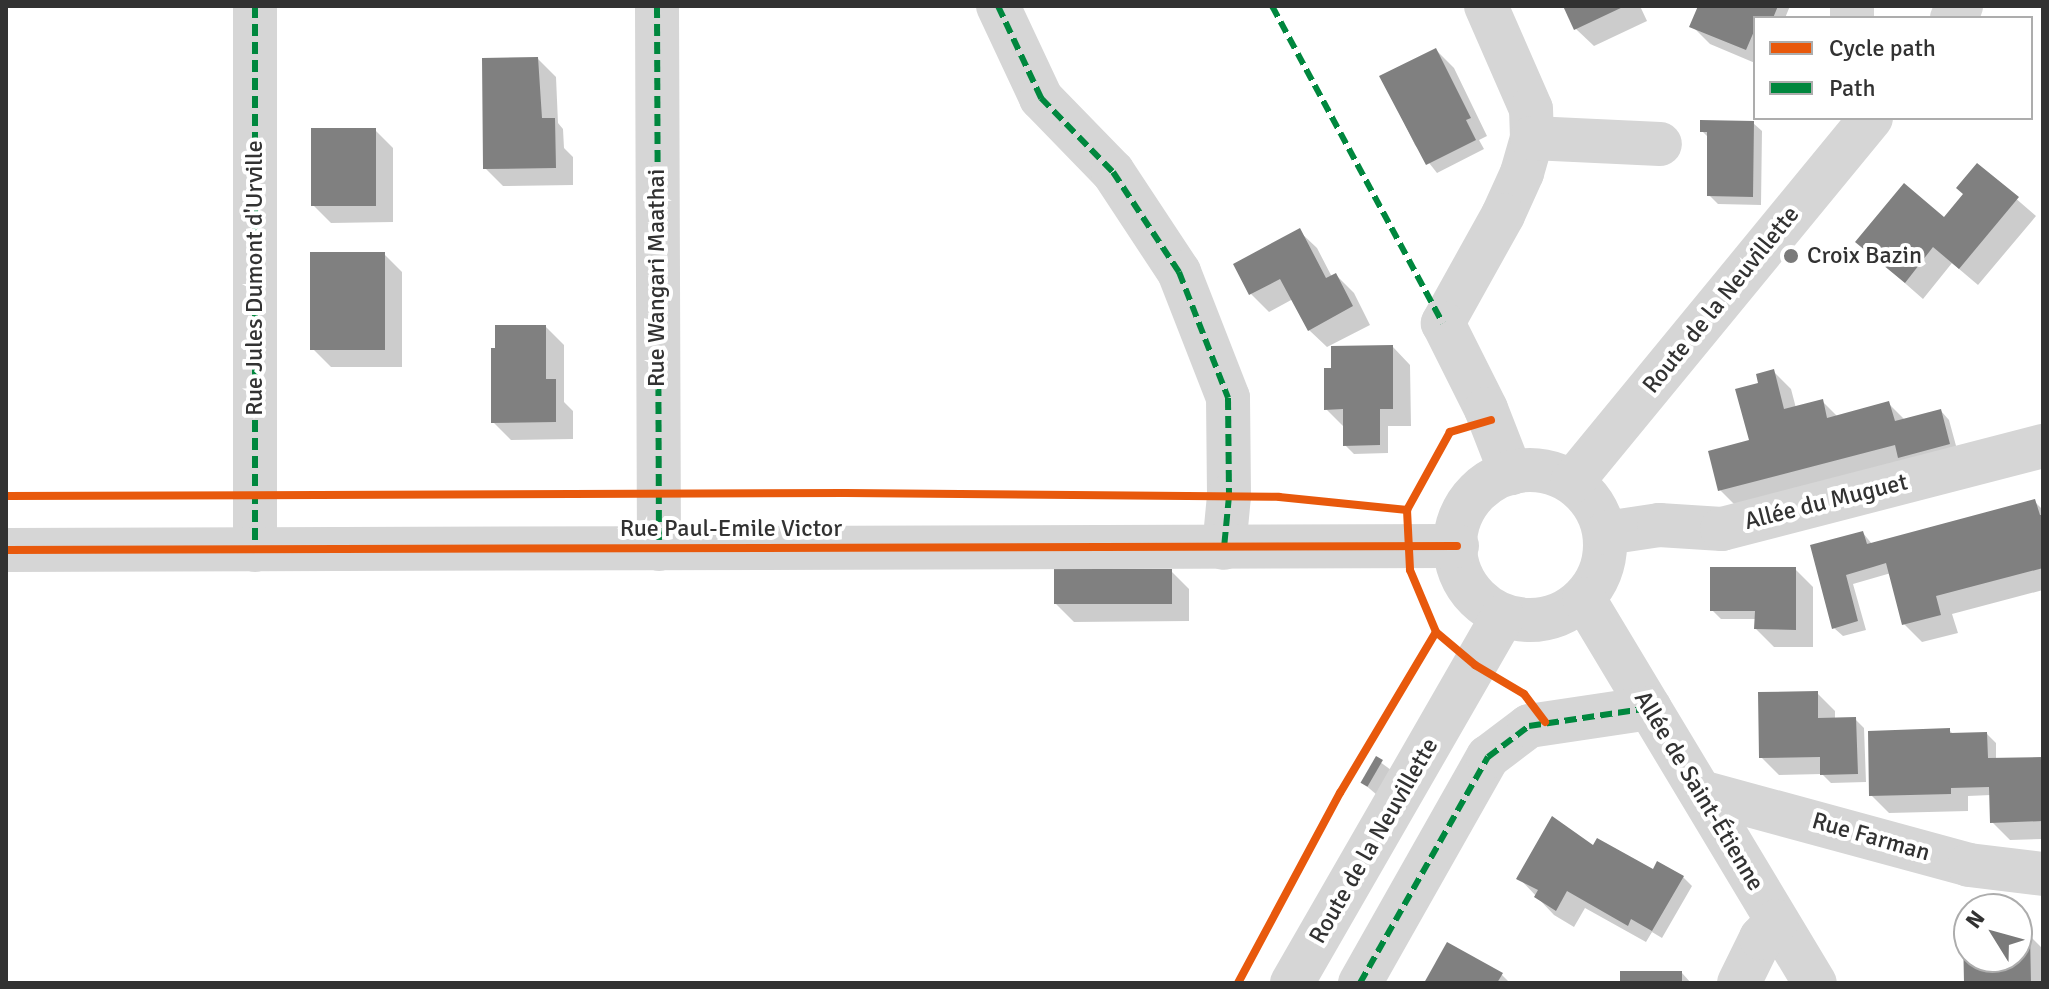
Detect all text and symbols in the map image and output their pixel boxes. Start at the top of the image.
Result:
legend [1753,16,2033,120]
text: Cycle path [1829,33,1936,63]
text: Path [1829,73,1875,103]
street label: Rue Jules Dumont d'Urville [241,140,269,416]
street label: Rue Wangari Maathai [643,169,671,387]
street label: Route de la Neuvillette [1637,201,1805,399]
place label: Croix Bazin [1807,242,1922,270]
marker: Croix Bazin [1782,247,1800,265]
street label: Allée du Muguet [1741,468,1911,536]
street label: Rue Paul-Emile Victor [620,515,842,543]
street label: Allée de Saint-Étienne [1628,686,1770,896]
street label: Route de la Neuvillette [1303,733,1445,949]
street label: Rue Farman [1809,806,1933,868]
north arrow [1953,893,2033,973]
text: N [1960,905,1990,934]

